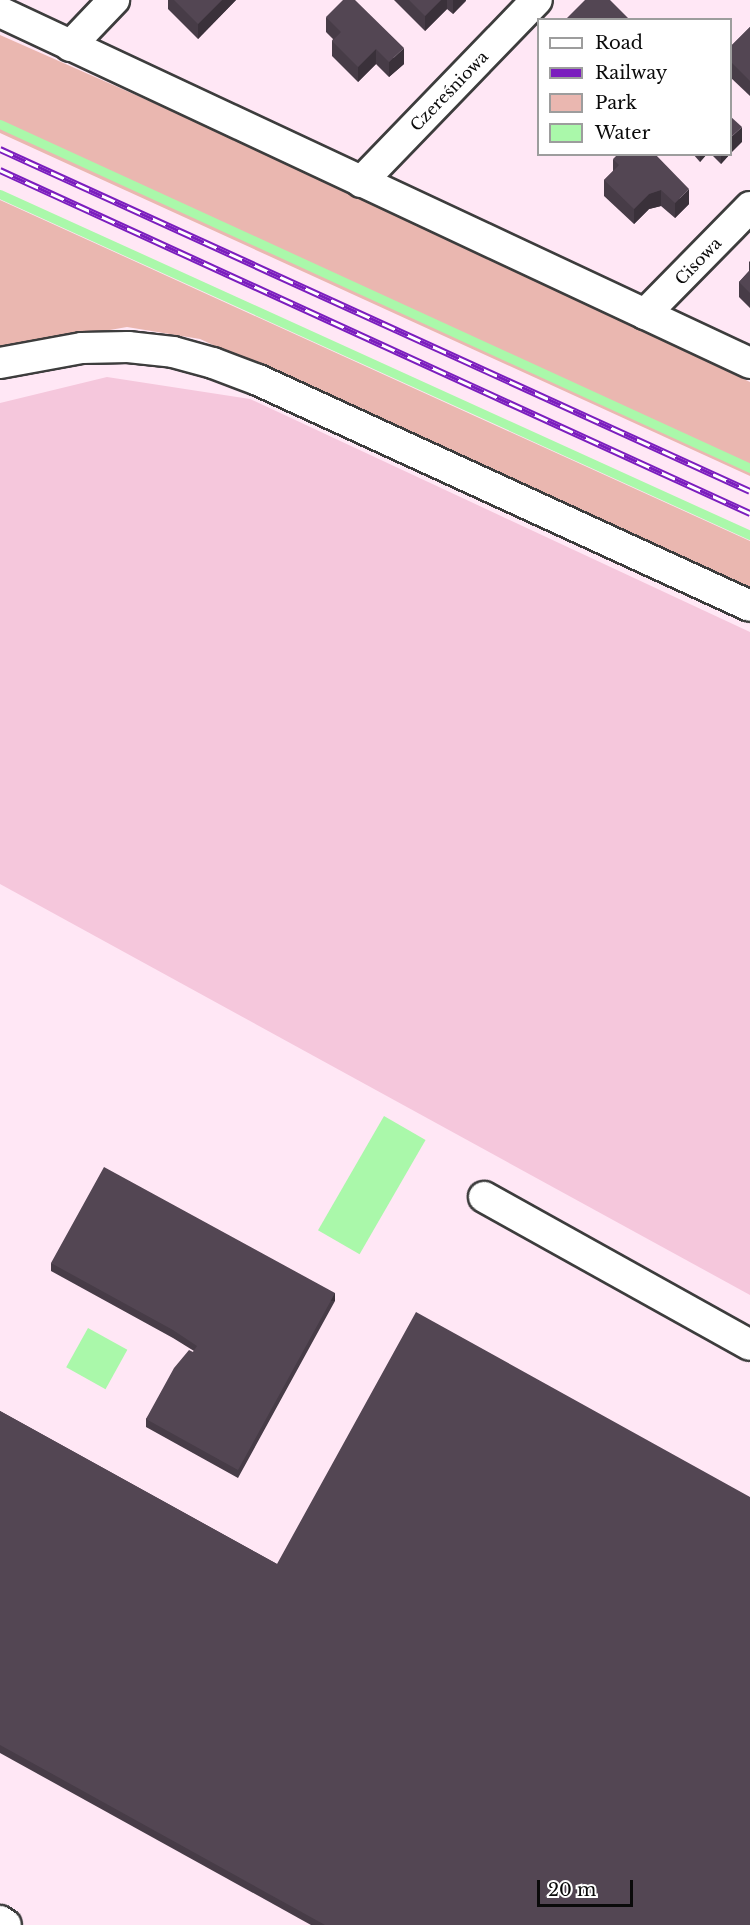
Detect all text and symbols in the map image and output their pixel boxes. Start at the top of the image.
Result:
legend [537,18,732,156]
text: Road [595,32,643,54]
street label: Czereśniowa [406,47,492,135]
text: Railway [595,62,667,84]
text: Park [595,92,637,114]
text: Water [595,122,650,144]
street label: Cisowa [671,233,725,289]
scale bar [540,1868,636,1906]
text: 20 m [548,1879,596,1901]

